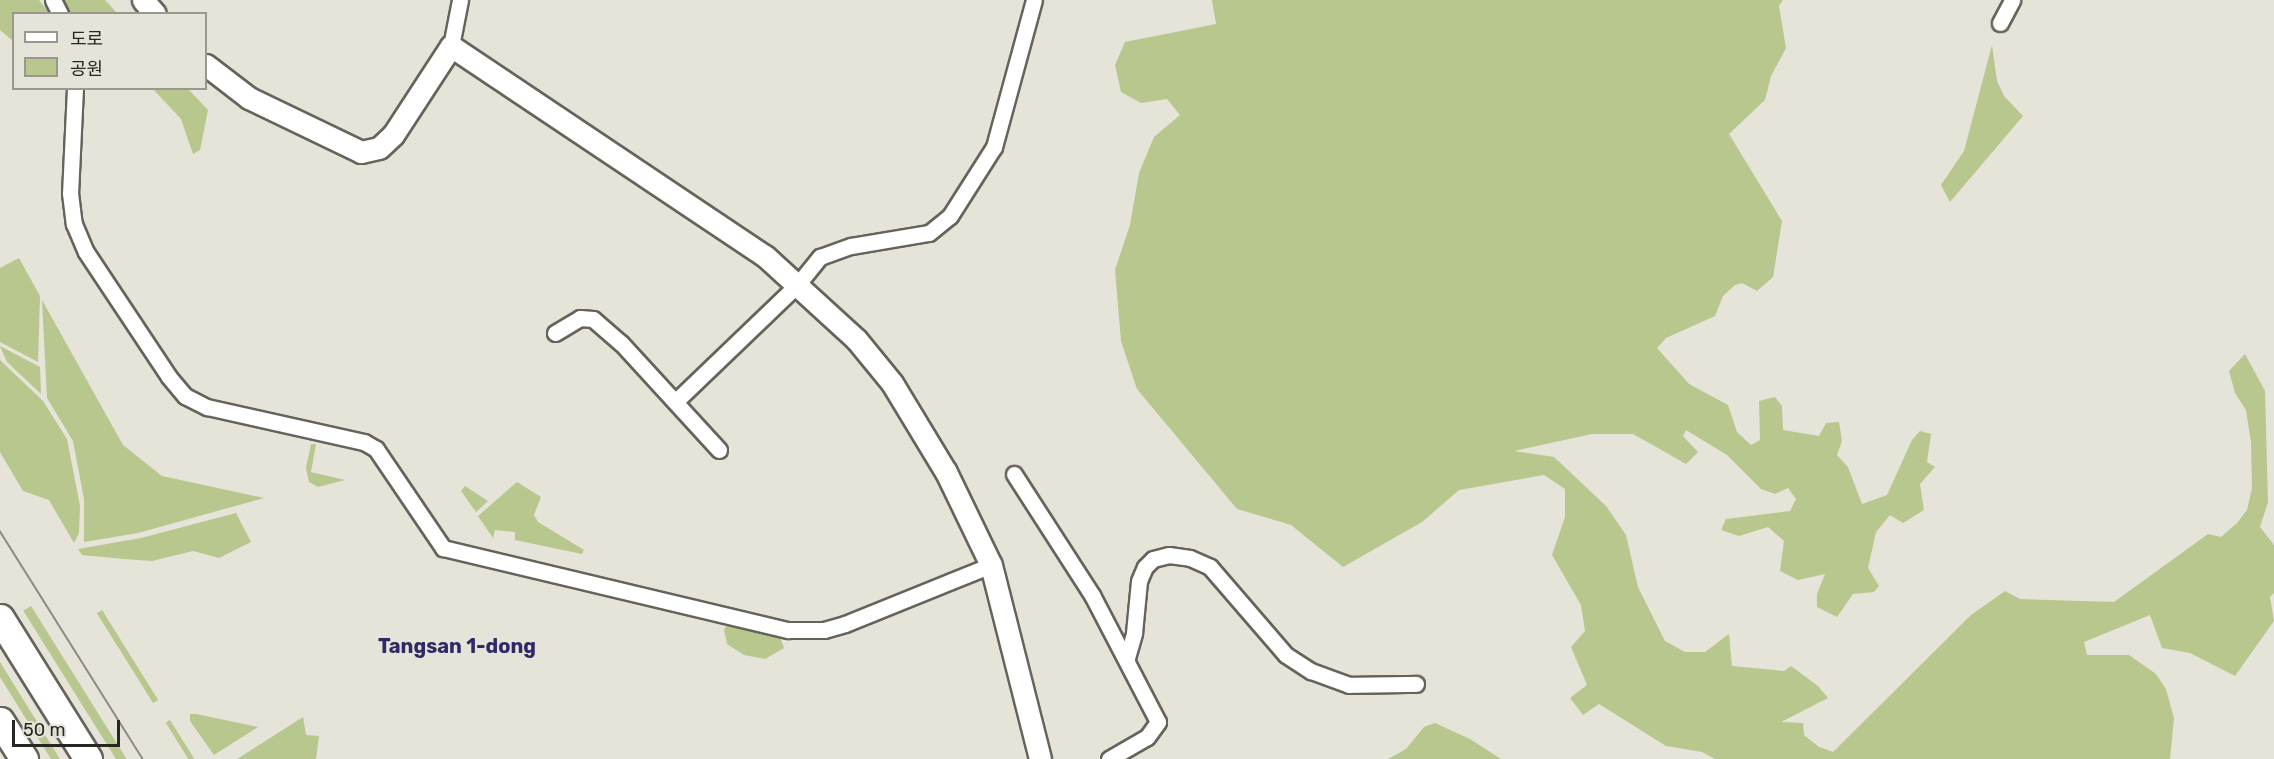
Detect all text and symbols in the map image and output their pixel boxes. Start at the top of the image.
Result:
legend [12,12,207,90]
text: 도로 [70,28,103,50]
text: 공원 [70,58,103,80]
district label: Tangsan 1-dong [378,634,536,658]
scale bar [15,708,123,746]
text: 50 m [23,719,66,741]

